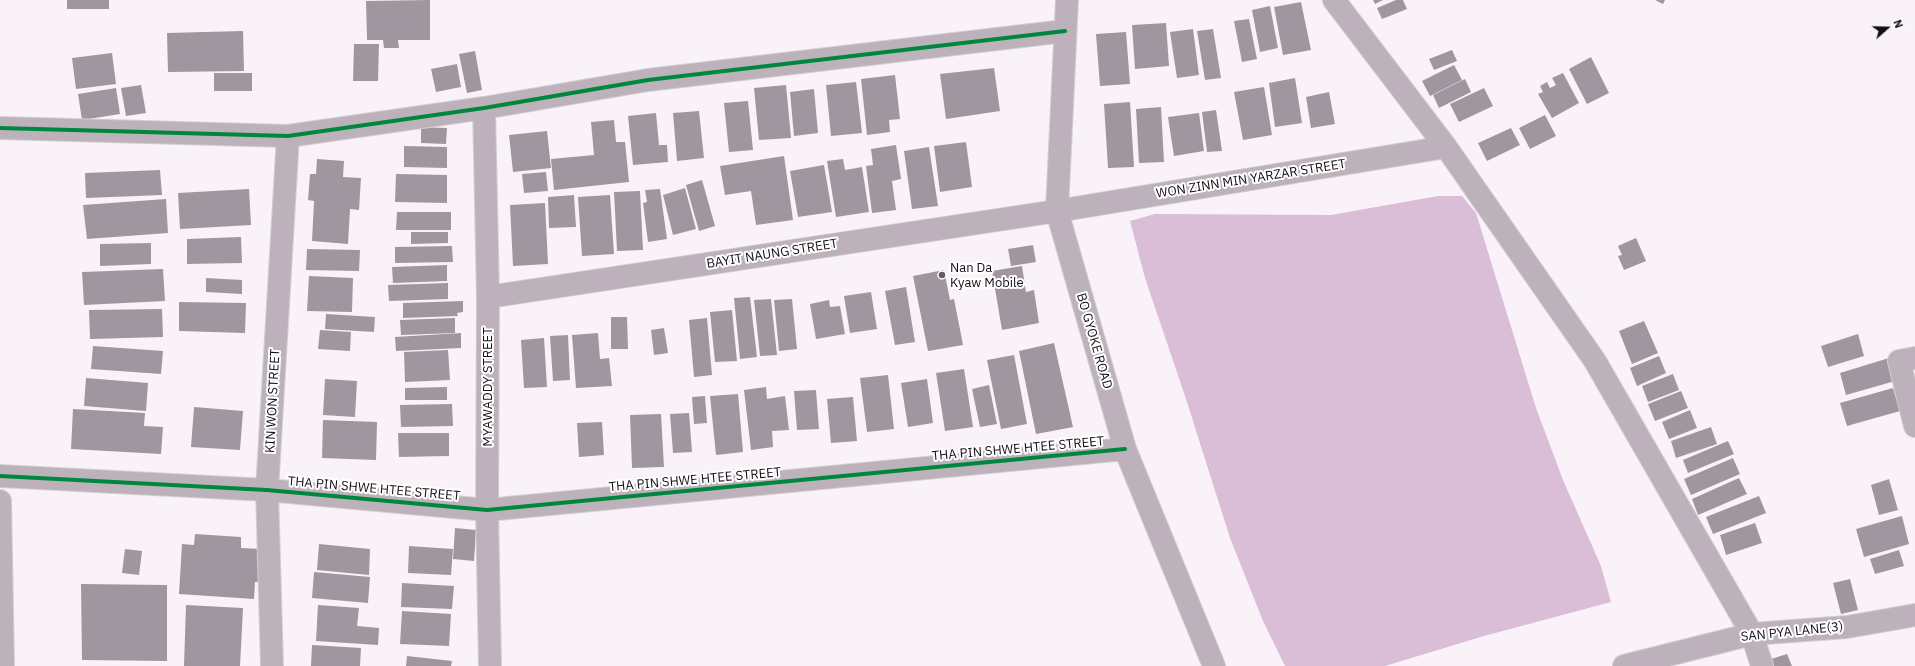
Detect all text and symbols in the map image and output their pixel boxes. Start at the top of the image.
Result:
north arrow [1867,8,1907,48]
text: N [1890,18,1906,30]
street label: WON ZINN MIN YARZAR STREET [1155,156,1347,202]
street label: BAYIT NAUNG STREET [705,236,839,272]
place label: Nan Da Kyaw Mobile [950,260,1024,291]
marker: Nan Da Kyaw Mobile [937,270,947,280]
street label: BO GYOKE ROAD [1073,291,1115,391]
street label: MYAWADDY STREET [480,327,496,447]
street label: KIN WON STREET [262,348,284,454]
street label: THA PIN SHWE HTEE STREET [931,434,1105,464]
street label: THA PIN SHWE HTEE STREET [608,465,782,495]
street label: THA PIN SHWE HTEE STREET [287,474,461,504]
street label: SAN PYA LANE(3) [1740,619,1844,645]

